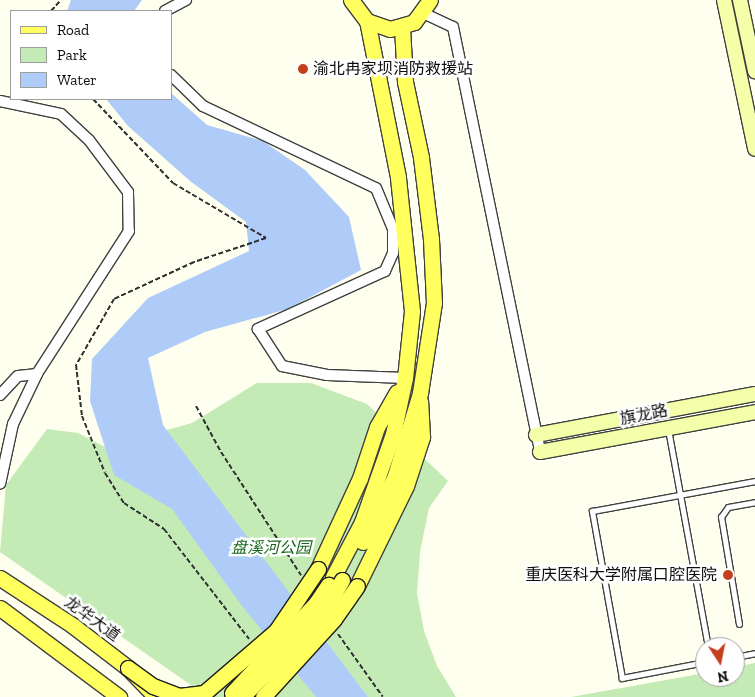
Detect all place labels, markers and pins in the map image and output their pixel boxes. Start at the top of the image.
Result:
place label: 渝北冉家坝消防救援站 [313,59,473,79]
marker: 渝北冉家坝消防救援站 [297,63,309,75]
place label: 重庆医科大学附属口腔医院 [525,565,717,585]
marker: 重庆医科大学附属口腔医院 [721,568,735,582]

